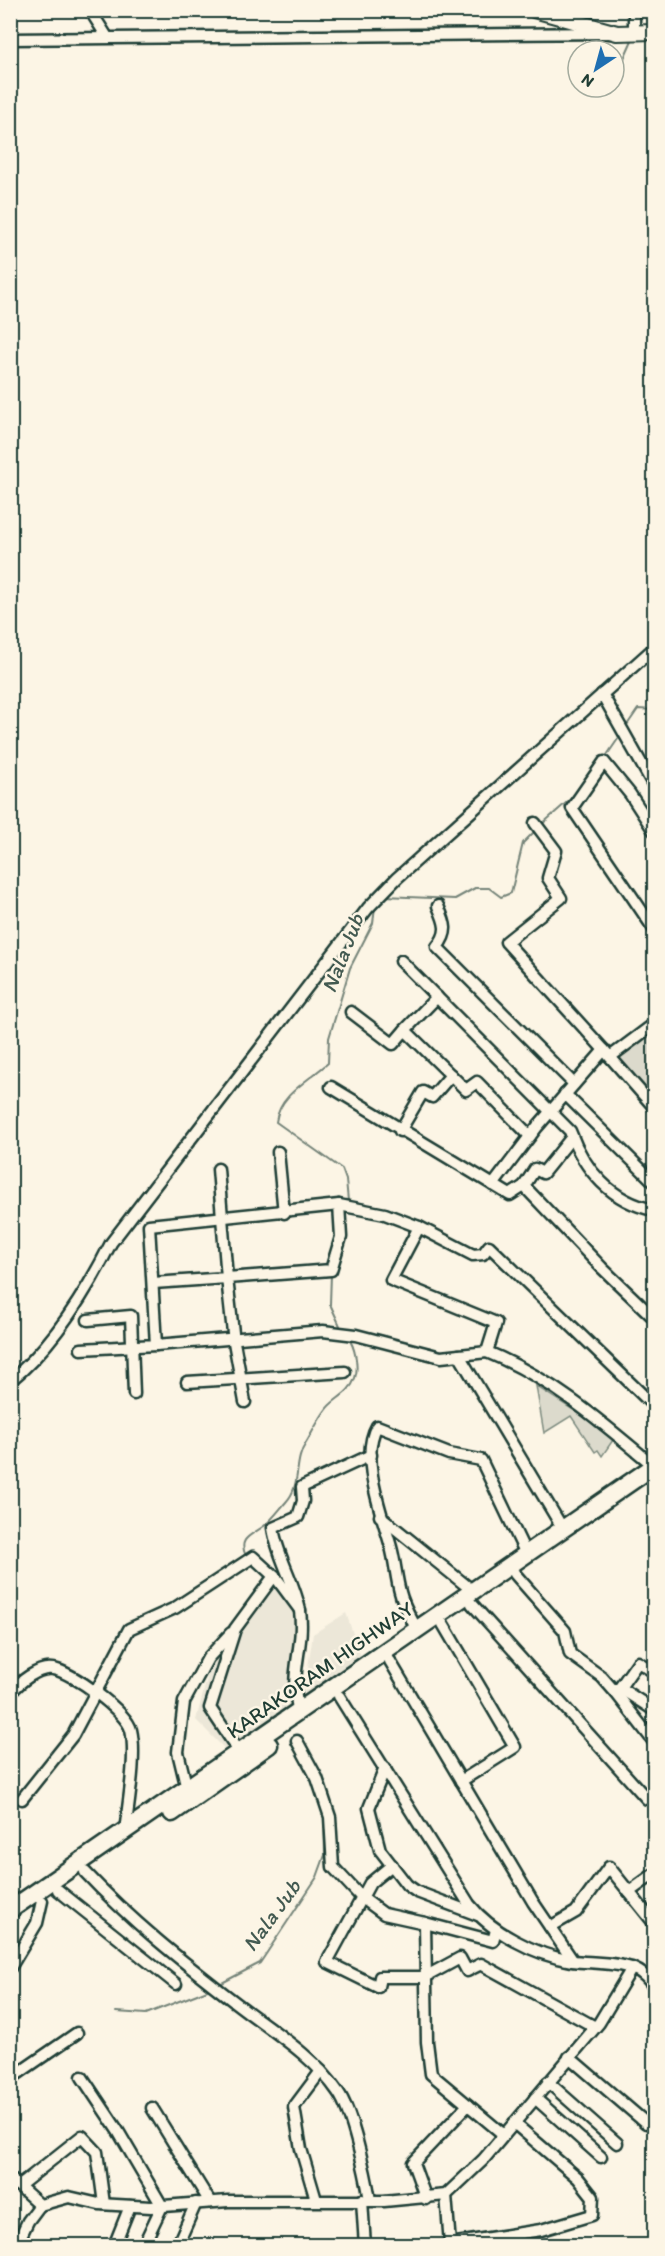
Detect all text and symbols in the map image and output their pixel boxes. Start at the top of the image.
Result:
north arrow [566,39,626,99]
text: N [578,70,597,92]
water label: Nala Jub [315,909,370,996]
street label: KARAKORAM HIGHWAY [222,1596,418,1744]
water label: Nala Jub [236,1874,307,1956]

